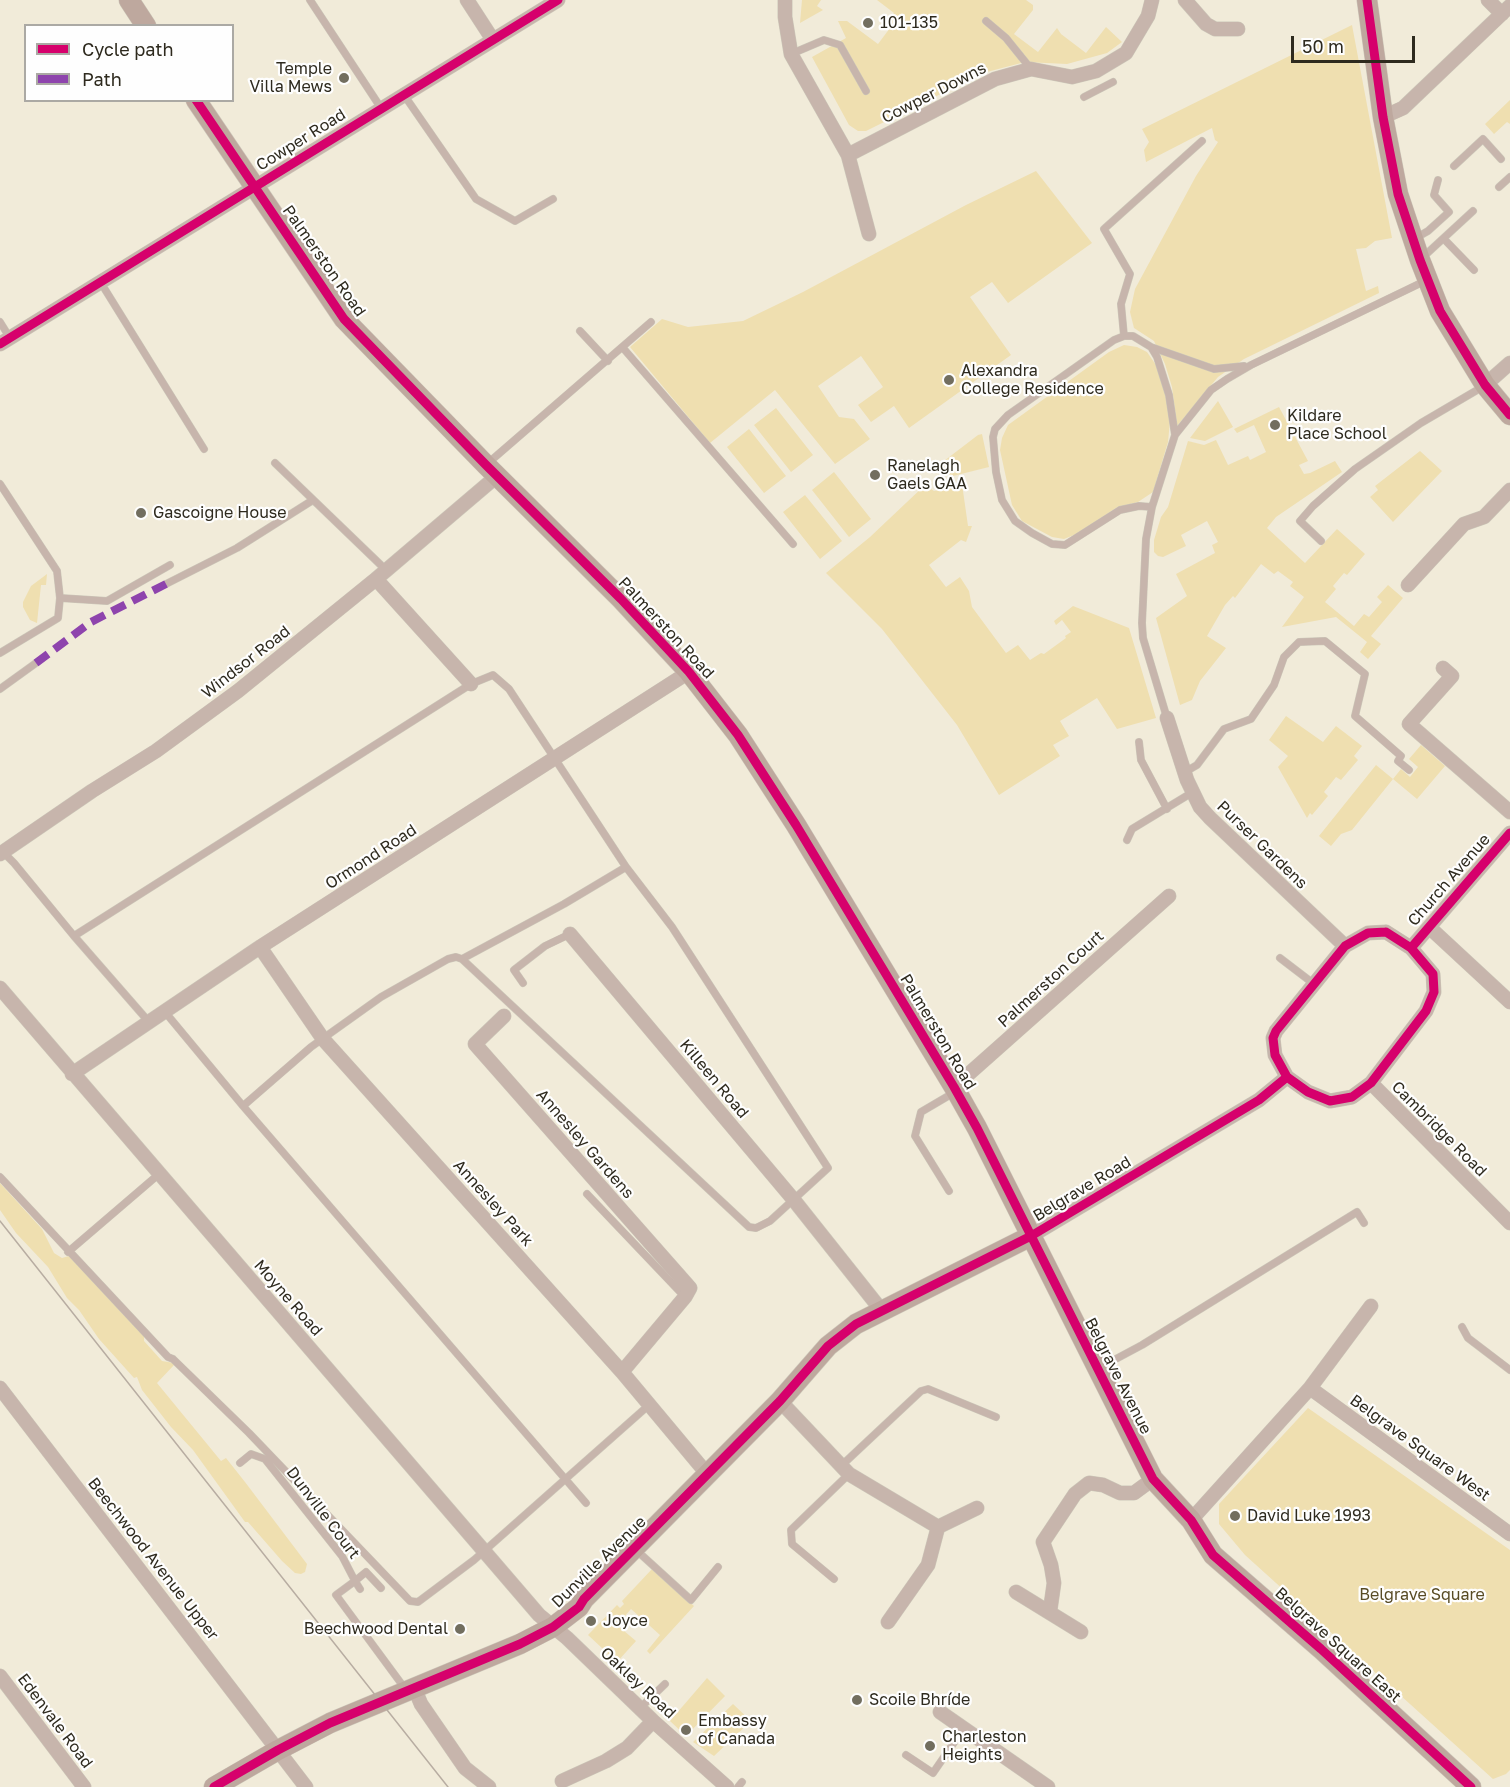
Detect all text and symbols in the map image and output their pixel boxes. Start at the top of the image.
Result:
place label: 101-135 [880,13,938,33]
marker: 101-135 [861,16,875,30]
legend [24,24,234,102]
scale bar [1294,24,1418,62]
text: 50 m [1302,35,1344,57]
text: Cycle path [82,38,174,60]
street label: Cowper Downs [879,58,989,128]
place label: Temple Villa Mews [249,59,332,97]
text: Path [82,68,122,90]
marker: Temple Villa Mews [337,71,351,85]
street label: Cowper Road [253,105,349,175]
street label: Palmerston Road [278,202,370,320]
place label: Alexandra College Residence [961,361,1104,399]
marker: Alexandra College Residence [942,373,956,387]
place label: Kildare Place School [1287,406,1387,444]
marker: Kildare Place School [1268,418,1282,432]
place label: Ranelagh Gaels GAA [887,456,967,494]
marker: Ranelagh Gaels GAA [868,468,882,482]
place label: Gascoigne House [153,503,287,523]
marker: Gascoigne House [134,506,148,520]
street label: Palmerston Road [614,573,718,683]
street label: Windsor Road [198,622,294,702]
street label: Purser Gardens [1213,797,1311,893]
street label: Ormond Road [322,820,420,894]
street label: Church Avenue [1404,830,1494,930]
street label: Palmerston Court [994,926,1108,1032]
street label: Palmerston Road [896,971,980,1093]
street label: Killeen Road [675,1036,753,1122]
street label: Cambridge Road [1387,1077,1491,1181]
street label: Annesley Gardens [532,1085,638,1203]
street label: Belgrave Road [1030,1152,1134,1226]
street label: Annesley Park [449,1156,537,1250]
street label: Moyne Road [250,1256,326,1340]
street label: Belgrave Avenue [1080,1315,1156,1437]
street label: Belgrave Square West [1346,1391,1494,1505]
street label: Dunville Court [282,1463,364,1563]
street label: Beechwood Avenue Upper [84,1474,222,1644]
place label: David Luke 1993 [1247,1506,1371,1526]
marker: David Luke 1993 [1228,1509,1242,1523]
street label: Dunville Avenue [548,1512,650,1612]
street label: Belgrave Square East [1271,1583,1405,1707]
park label: Belgrave Square [1359,1585,1485,1605]
place label: Joyce [603,1611,648,1631]
marker: Joyce [584,1614,598,1628]
place label: Beechwood Dental [304,1619,448,1639]
marker: Beechwood Dental [453,1622,467,1636]
street label: Oakley Road [596,1643,680,1723]
street label: Edenvale Road [13,1670,97,1772]
place label: Scoile Bhríde [869,1690,970,1710]
marker: Scoile Bhríde [850,1693,864,1707]
place label: Embassy of Canada [698,1711,775,1749]
marker: Embassy of Canada [679,1723,693,1737]
place label: Charleston Heights [942,1727,1027,1765]
marker: Charleston Heights [923,1739,937,1753]

